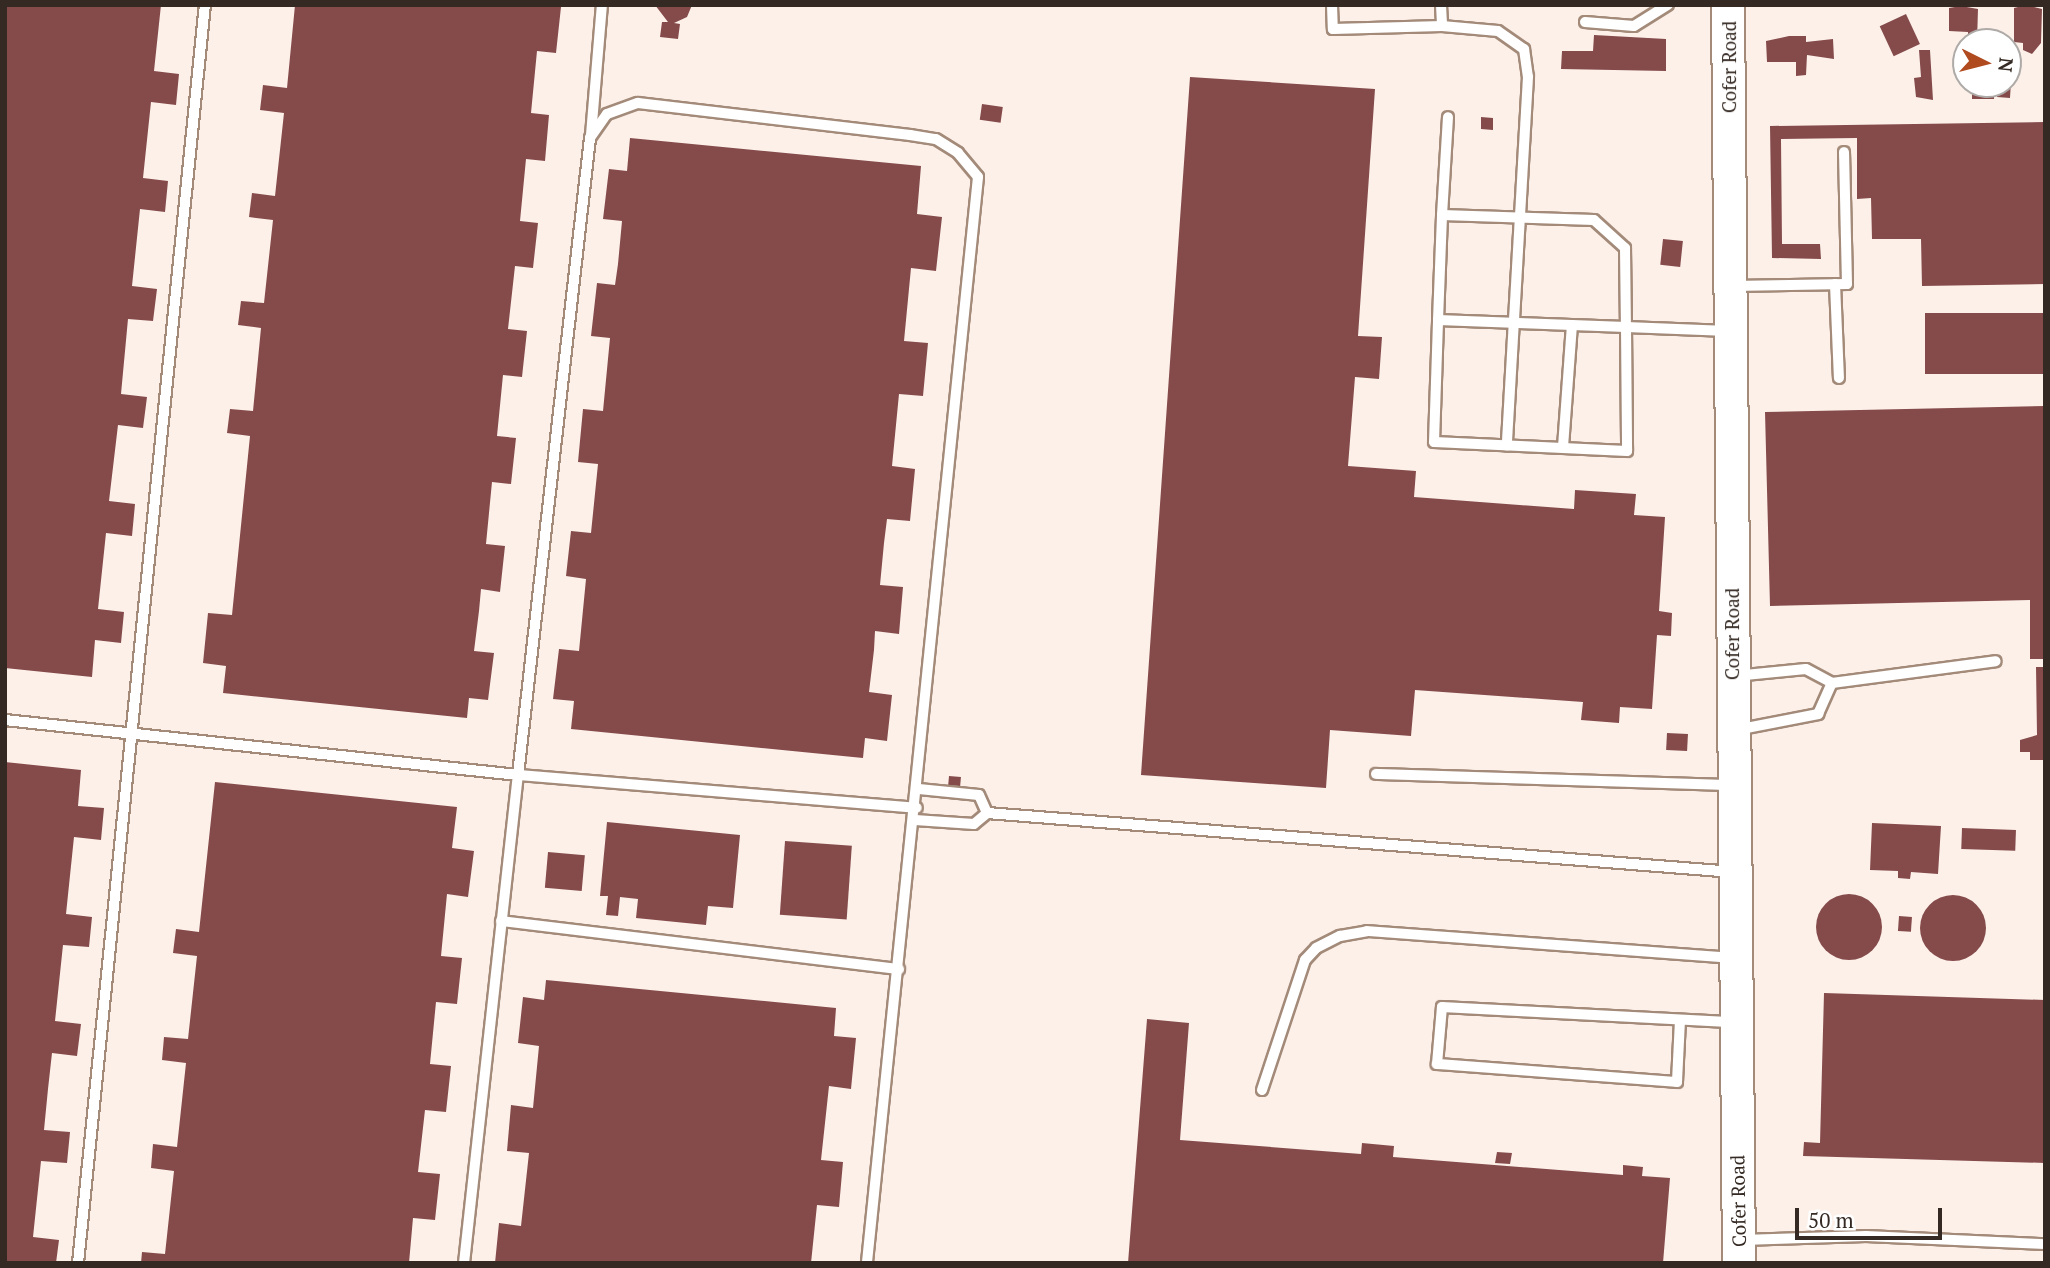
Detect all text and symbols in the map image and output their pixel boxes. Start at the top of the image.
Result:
street label: Cofer Road [1718,21,1740,113]
north arrow [1952,28,2022,98]
text: N [1993,57,2020,74]
street label: Cofer Road [1721,588,1743,680]
street label: Cofer Road [1726,1155,1750,1247]
scale bar [1798,1194,1945,1238]
text: 50 m [1808,1206,1854,1234]

